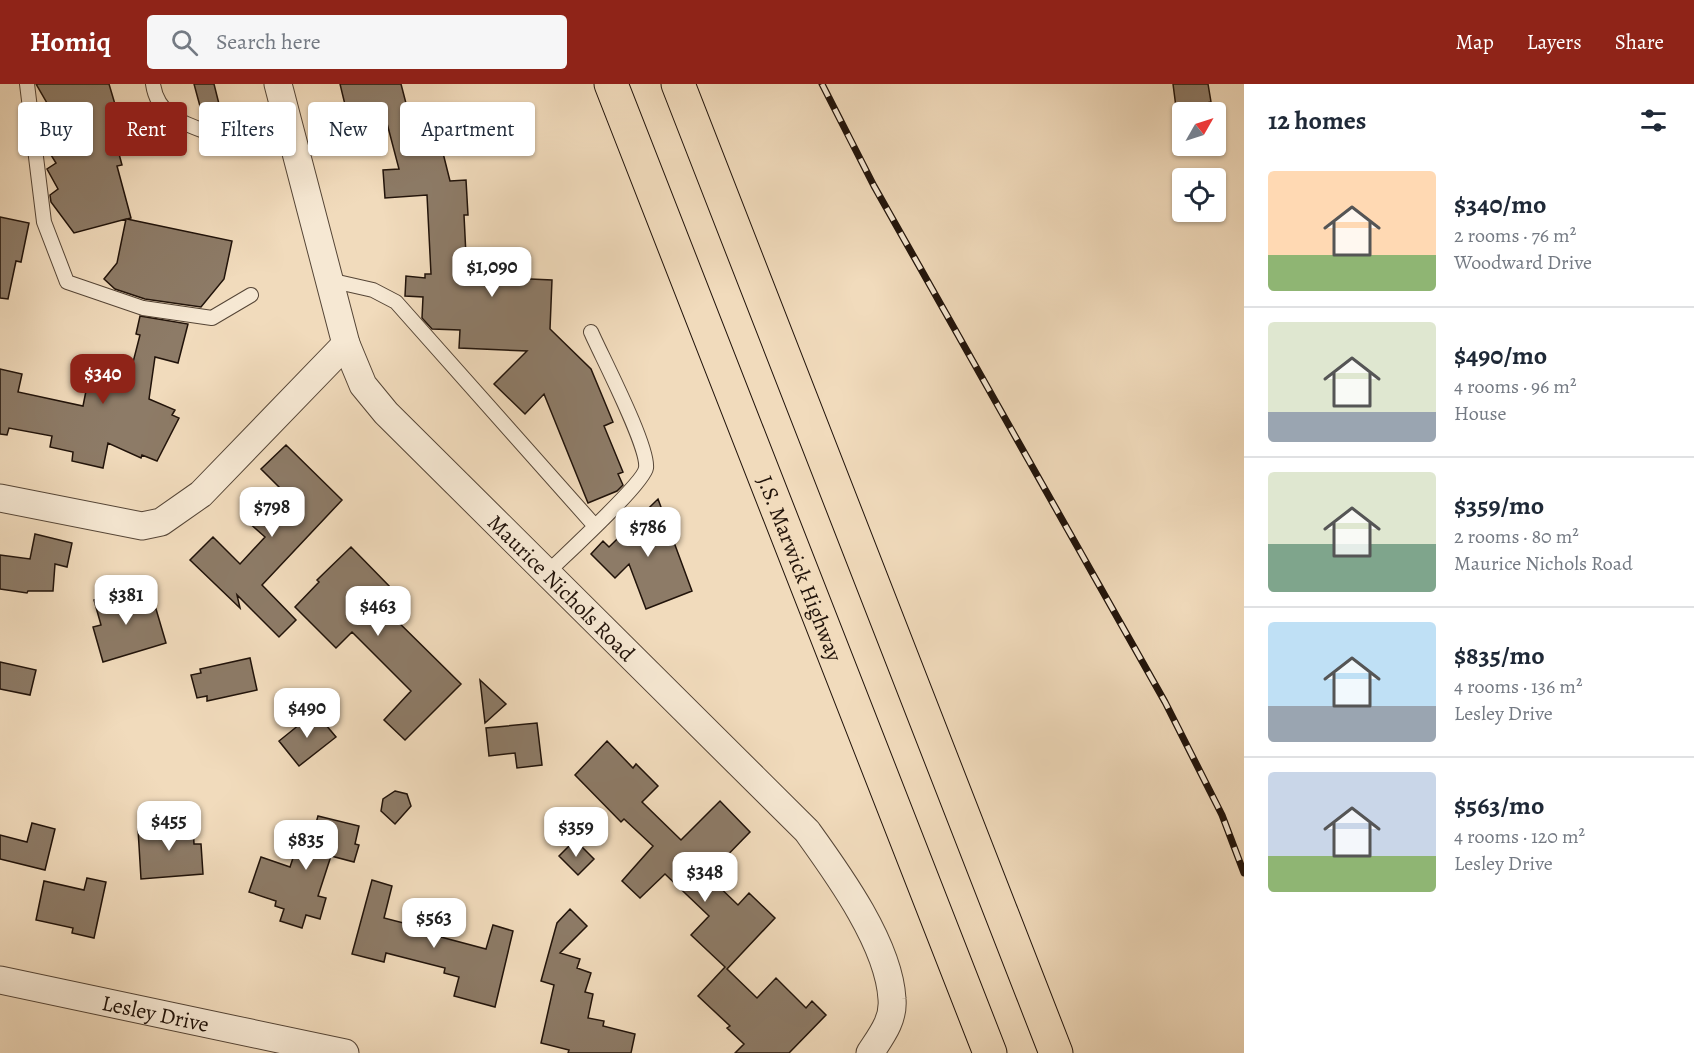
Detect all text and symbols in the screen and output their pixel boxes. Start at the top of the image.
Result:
search box [147,15,567,69]
text: Homiq [30,23,111,61]
icon: search [168,26,201,59]
text: Search here [216,27,321,57]
text: Map [1455,28,1494,56]
text: Layers [1527,28,1582,56]
text: Share [1615,28,1664,56]
chip: Buy [18,102,93,156]
chip: Rent [105,102,187,156]
chip: Filters [199,102,296,156]
chip: New [308,102,388,156]
chip: Apartment [400,102,535,156]
north arrow [1172,102,1226,156]
map controls [1172,102,1226,222]
text: 12 homes [1268,103,1366,138]
icon: filters [1637,104,1670,137]
button: locate [1172,168,1226,222]
text: $340/mo [1454,187,1546,222]
icon: home [1316,195,1388,267]
text: 2 rooms · 76 m² [1454,222,1576,249]
pin: $1,090 [443,247,541,298]
text: Woodward Drive [1454,249,1592,276]
text: $1,090 [466,253,518,280]
text: $490/mo [1454,338,1547,373]
icon: home [1316,346,1388,418]
pin: $340 [67,354,139,405]
text: $340 [84,360,122,387]
text: 4 rooms · 96 m² [1454,373,1576,400]
text: House [1454,400,1506,427]
street label: J.S. Marwick Highway [750,471,849,666]
pin: $798 [236,487,308,538]
text: $359/mo [1454,488,1544,523]
text: $798 [254,493,290,520]
icon: home [1316,496,1388,568]
pin: $786 [612,507,684,558]
street label: Maurice Nichols Road [481,508,642,668]
text: $786 [630,513,666,540]
text: 2 rooms · 80 m² [1454,523,1579,550]
text: Maurice Nichols Road [1454,550,1633,577]
pin: $381 [90,575,162,626]
text: $381 [109,581,143,608]
pin: $463 [342,586,414,637]
text: $463 [360,592,396,619]
text: $835/mo [1454,638,1545,673]
icon: home [1316,646,1388,718]
text: 4 rooms · 136 m² [1454,673,1583,700]
pin: $490 [271,688,343,739]
text: $490 [288,694,326,721]
text: Lesley Drive [1454,700,1553,727]
text: $563/mo [1454,788,1544,823]
icon: home [1316,796,1388,868]
pin: $455 [133,801,205,852]
text: $455 [151,807,187,834]
pin: $359 [540,807,612,858]
text: $359 [558,813,594,840]
pin: $835 [270,820,342,871]
text: 4 rooms · 120 m² [1454,823,1585,850]
text: $835 [288,826,324,853]
text: Lesley Drive [1454,850,1553,877]
pin: $348 [669,852,741,903]
text: $348 [687,858,723,885]
pin: $563 [398,898,470,949]
text: $563 [416,904,452,931]
street label: Lesley Drive [99,988,212,1040]

